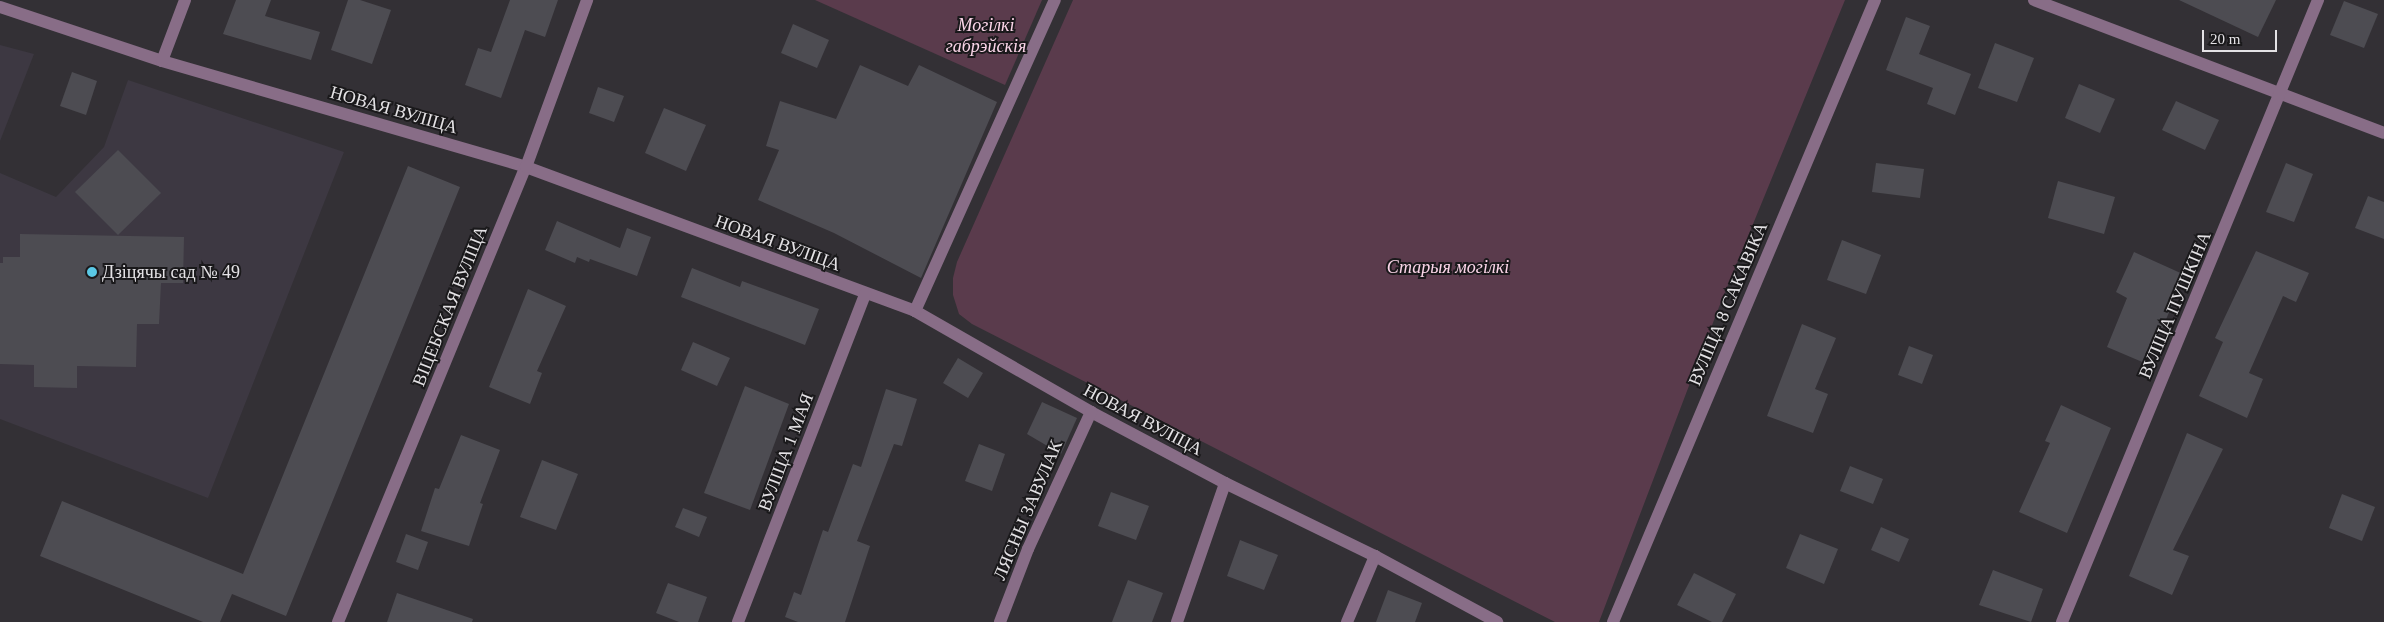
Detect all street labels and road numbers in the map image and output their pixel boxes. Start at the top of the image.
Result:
street label: НОВАЯ ВУЛІЦА [328,81,460,139]
street label: НОВАЯ ВУЛІЦА [712,210,844,276]
street label: ВУЛІЦА 8 САКАВІКА [1684,219,1772,389]
street label: ВІЦЕБСКАЯ ВУЛІЦА [408,223,492,389]
street label: ВУЛІЦА ПУШКІНА [2134,228,2216,382]
street label: НОВАЯ ВУЛІЦА [1080,380,1206,460]
street label: ВУЛІЦА 1 МАЯ [754,390,818,514]
street label: ЛЯСНЫ ЗАВУЛАК [989,437,1067,583]

